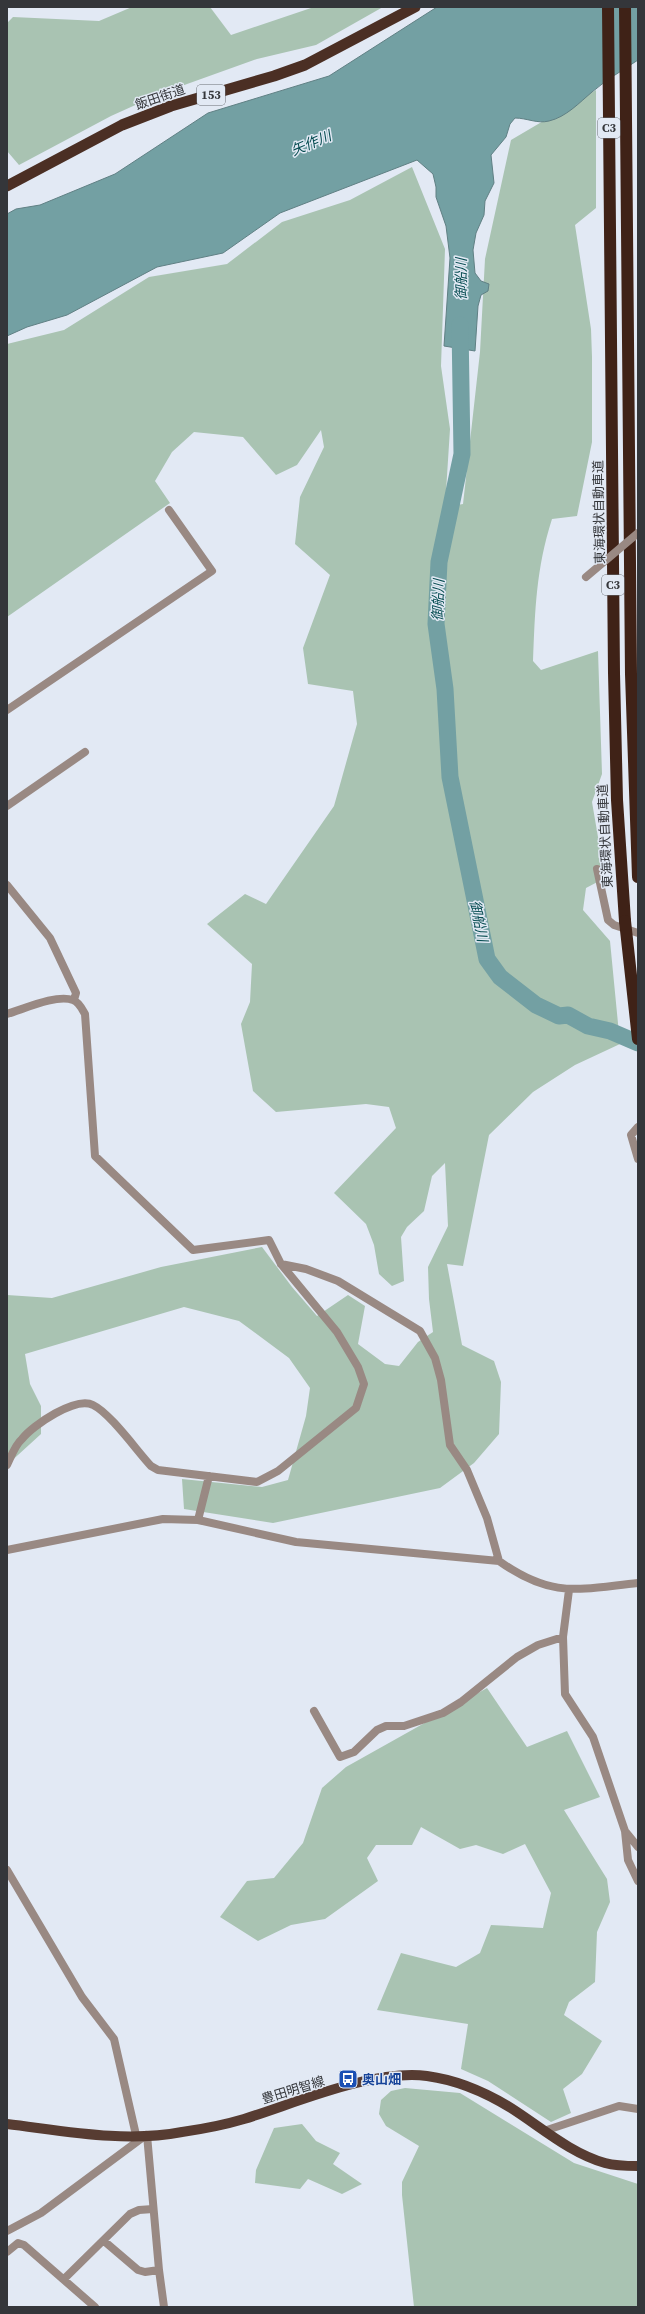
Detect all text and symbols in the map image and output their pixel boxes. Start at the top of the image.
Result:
street label: 飯田街道 [133,80,187,114]
road number: 153 [197,85,225,105]
road number: C3 [598,118,620,138]
water label: 矢作川 [288,125,336,160]
water label: 御船川 [451,256,471,300]
street label: 東海環状自動車道 [590,460,608,564]
road number: C3 [602,575,624,595]
water label: 御船川 [427,577,449,621]
street label: 東海環状自動車道 [594,784,616,888]
water label: 御船川 [465,898,493,945]
bus stop icon: 奥山畑 [337,2068,359,2090]
place label: 奥山畑 [362,2071,401,2088]
street label: 豊田明智線 [259,2072,327,2108]

